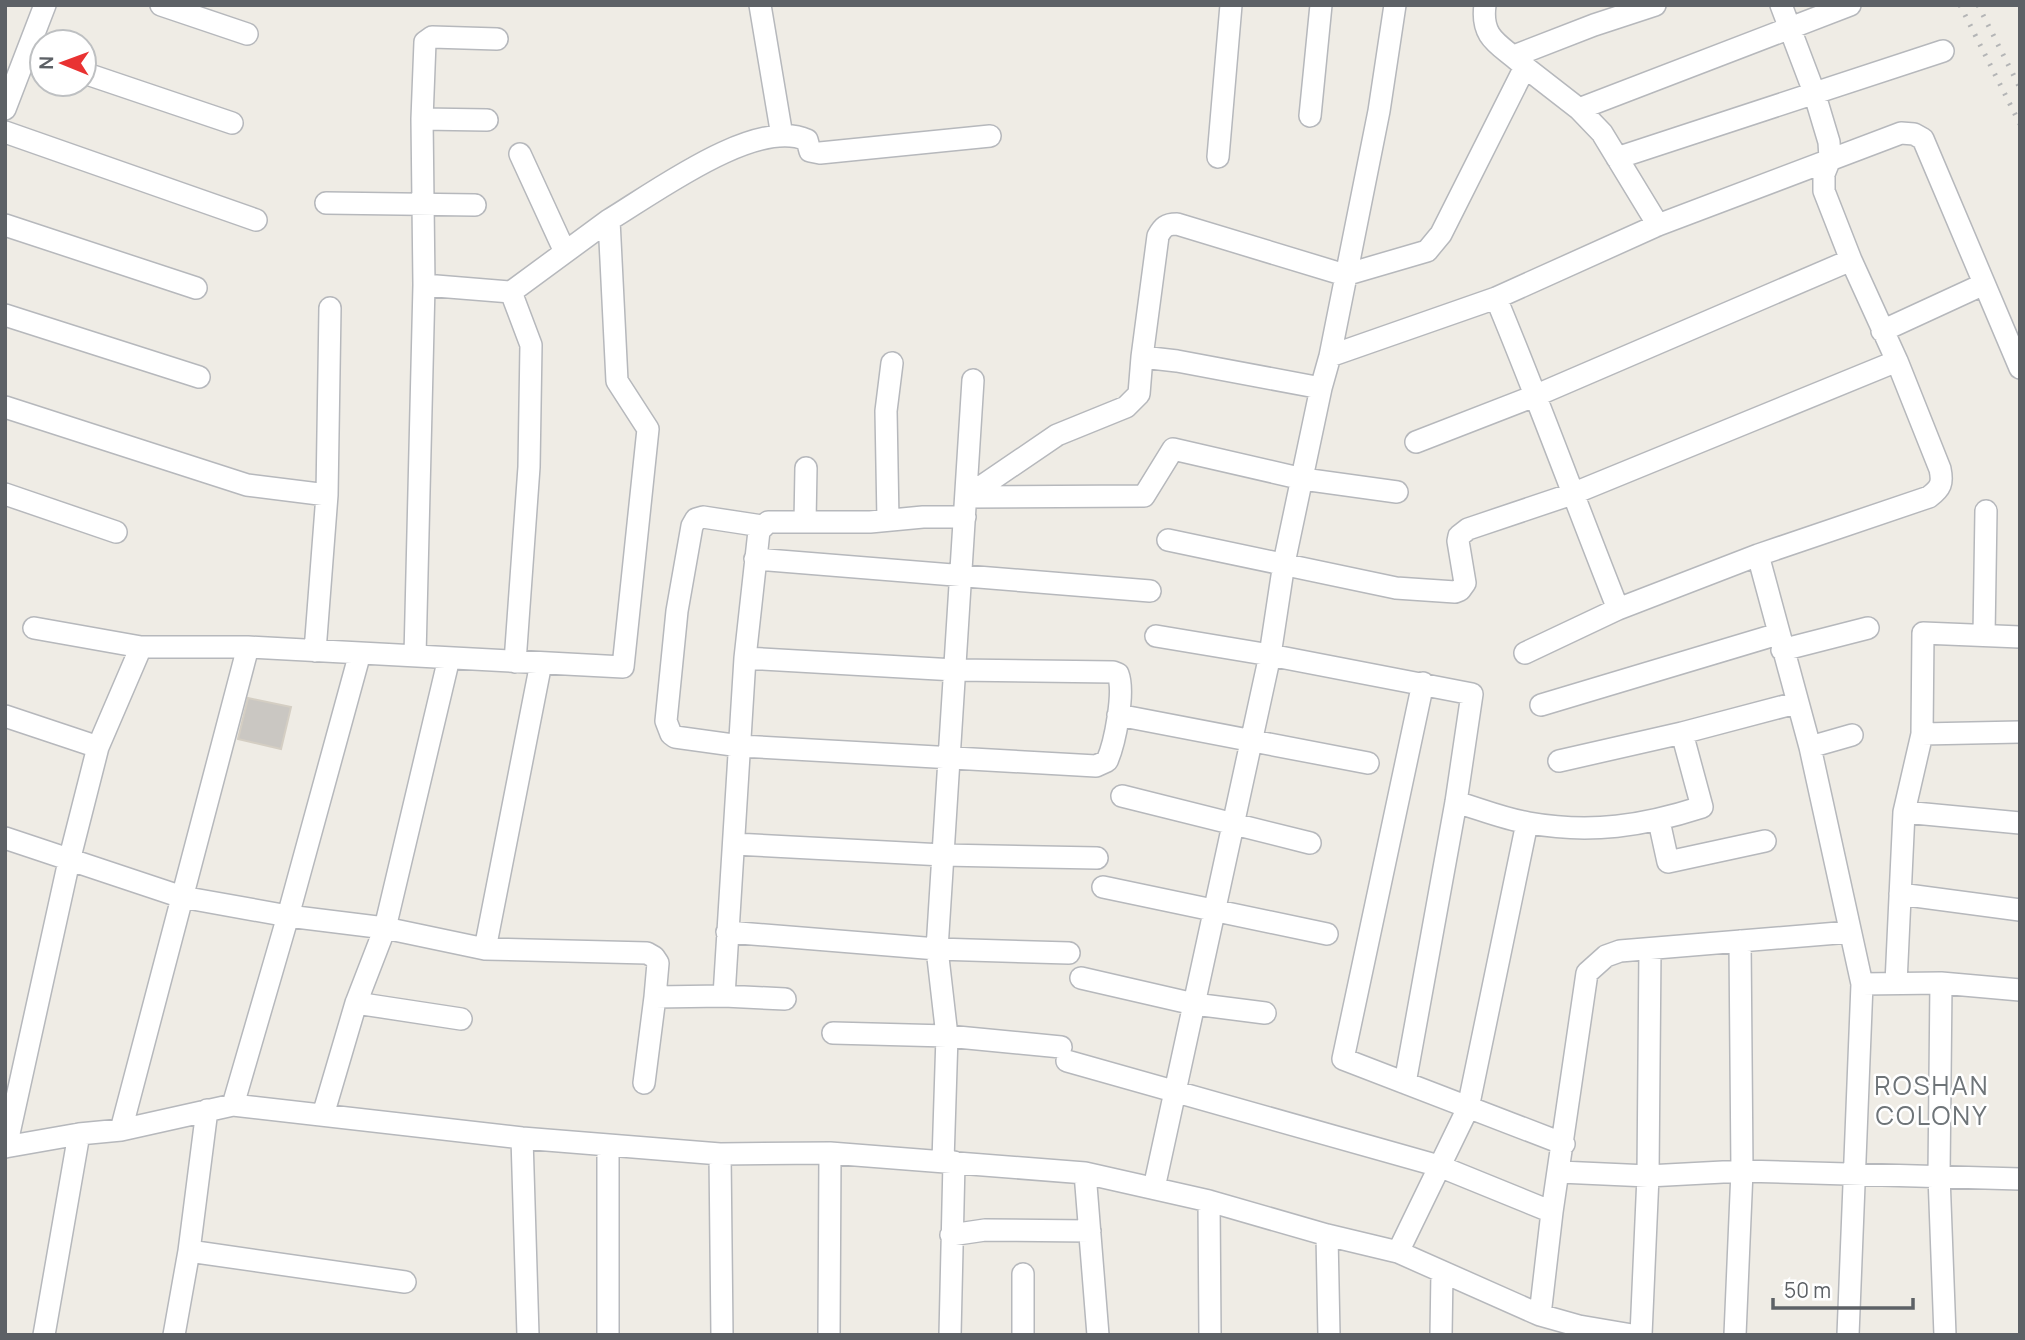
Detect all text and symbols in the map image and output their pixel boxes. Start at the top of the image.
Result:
north arrow [28,28,98,98]
text: N [33,56,59,70]
district label: ROSHAN COLONY [1874,1067,1990,1133]
scale bar [1773,1266,1913,1310]
text: 50 m [1784,1276,1831,1304]

